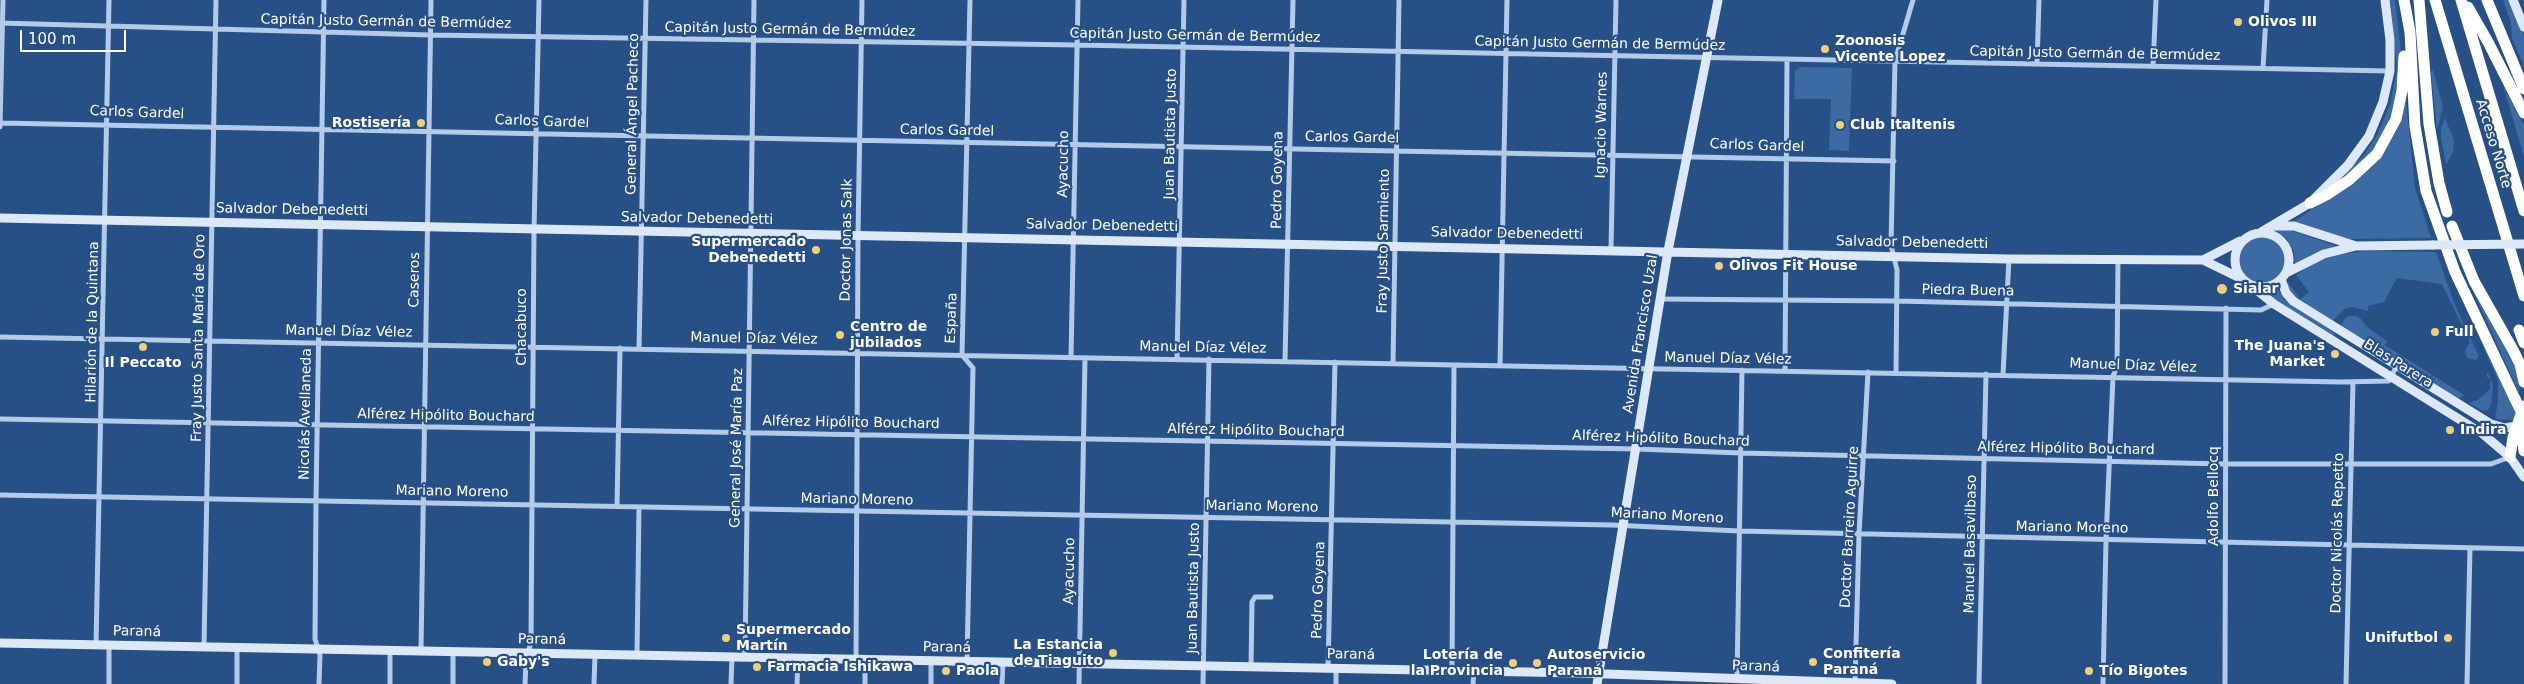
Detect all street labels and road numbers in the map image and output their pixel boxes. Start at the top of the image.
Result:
street label: Capitán Justo Germán de Bermúdez [260,11,512,33]
street label: Capitán Justo Germán de Bermúdez [664,19,916,41]
street label: Capitán Justo Germán de Bermúdez [1069,25,1321,47]
street label: General Ángel Pacheco [623,33,643,195]
street label: Capitán Justo Germán de Bermúdez [1474,33,1726,55]
street label: Capitán Justo Germán de Bermúdez [1969,43,2221,65]
street label: Juan Bautista Justo [1161,68,1181,200]
street label: Ignacio Warnes [1593,71,1611,179]
street label: Acceso Norte [2471,97,2515,191]
street label: Carlos Gardel [89,103,185,123]
street label: Carlos Gardel [494,112,590,132]
street label: Carlos Gardel [900,122,994,140]
street label: Carlos Gardel [1305,129,1399,147]
street label: Ayacucho [1055,130,1073,198]
street label: Pedro Goyena [1269,131,1287,229]
street label: Carlos Gardel [1709,136,1805,156]
street label: Fray Justo Sarmiento [1374,168,1394,314]
street label: Doctor Jonas Salk [838,179,856,301]
street label: Salvador Debenedetti [216,200,368,220]
street label: Salvador Debenedetti [621,209,773,229]
street label: Salvador Debenedetti [1026,216,1178,236]
street label: Salvador Debenedetti [1431,224,1583,244]
street label: Salvador Debenedetti [1836,233,1988,253]
street label: Fray Justo Santa María de Oro [189,234,209,442]
street label: Hilarión de la Quintana [83,241,103,403]
street label: Caseros [406,252,424,308]
street label: Avenida Francisco Uzal [1620,254,1662,414]
street label: Piedra Buena [1921,282,2015,300]
street label: Chacabuco [514,288,530,366]
street label: España [943,292,961,344]
street label: Manuel Díaz Vélez [285,322,413,342]
street label: Manuel Díaz Vélez [690,329,818,349]
street label: Blas Parera [2360,336,2436,392]
street label: Manuel Díaz Vélez [1139,338,1267,358]
street label: Nicolás Avellaneda [296,348,316,480]
street label: Manuel Díaz Vélez [1664,349,1792,369]
street label: Manuel Díaz Vélez [2069,355,2197,377]
street label: General José María Paz [727,368,747,528]
street label: Alférez Hipólito Bouchard [357,406,535,426]
street label: Alférez Hipólito Bouchard [762,413,940,433]
street label: Alférez Hipólito Bouchard [1167,421,1345,441]
street label: Alférez Hipólito Bouchard [1572,428,1750,450]
street label: Alférez Hipólito Bouchard [1977,439,2155,459]
street label: Doctor Barreiro Aguirre [1837,446,1863,608]
street label: Adolfo Bellocq [2206,446,2222,546]
street label: Doctor Nicolás Repetto [2328,452,2348,614]
street label: Manuel Basavilbaso [1961,474,1981,614]
street label: Mariano Moreno [395,483,509,501]
street label: Mariano Moreno [800,491,914,509]
street label: Mariano Moreno [1205,498,1319,516]
street label: Mariano Moreno [1610,505,1724,527]
street label: Mariano Moreno [2015,519,2129,537]
street label: Juan Bautista Justo [1184,522,1204,654]
street label: Ayacucho [1061,537,1079,605]
street label: Pedro Goyena [1309,541,1329,639]
street label: Paraná [113,623,161,641]
street label: Paraná [518,631,566,649]
street label: Paraná [923,639,971,657]
street label: Paraná [1327,646,1375,664]
street label: Paraná [1732,658,1780,676]

